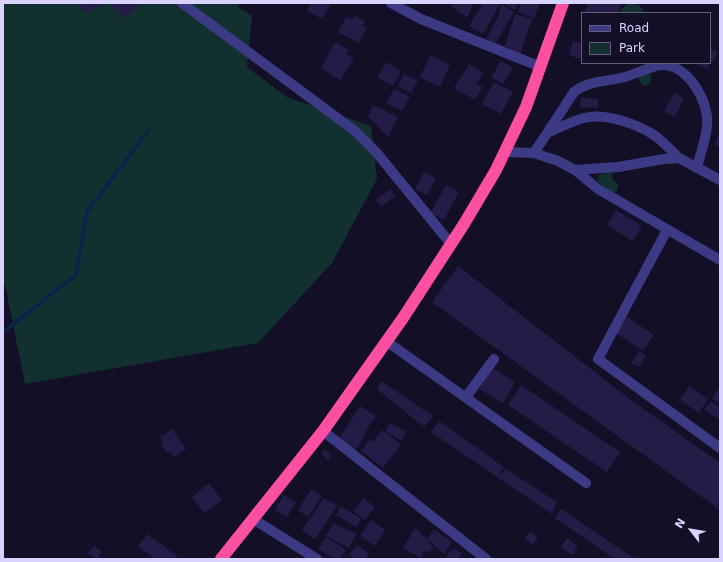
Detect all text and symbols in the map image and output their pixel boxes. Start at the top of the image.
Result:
legend [581,12,711,64]
text: Road [619,21,649,35]
text: Park [619,41,645,55]
north arrow [671,510,711,550]
text: N [672,516,688,531]

